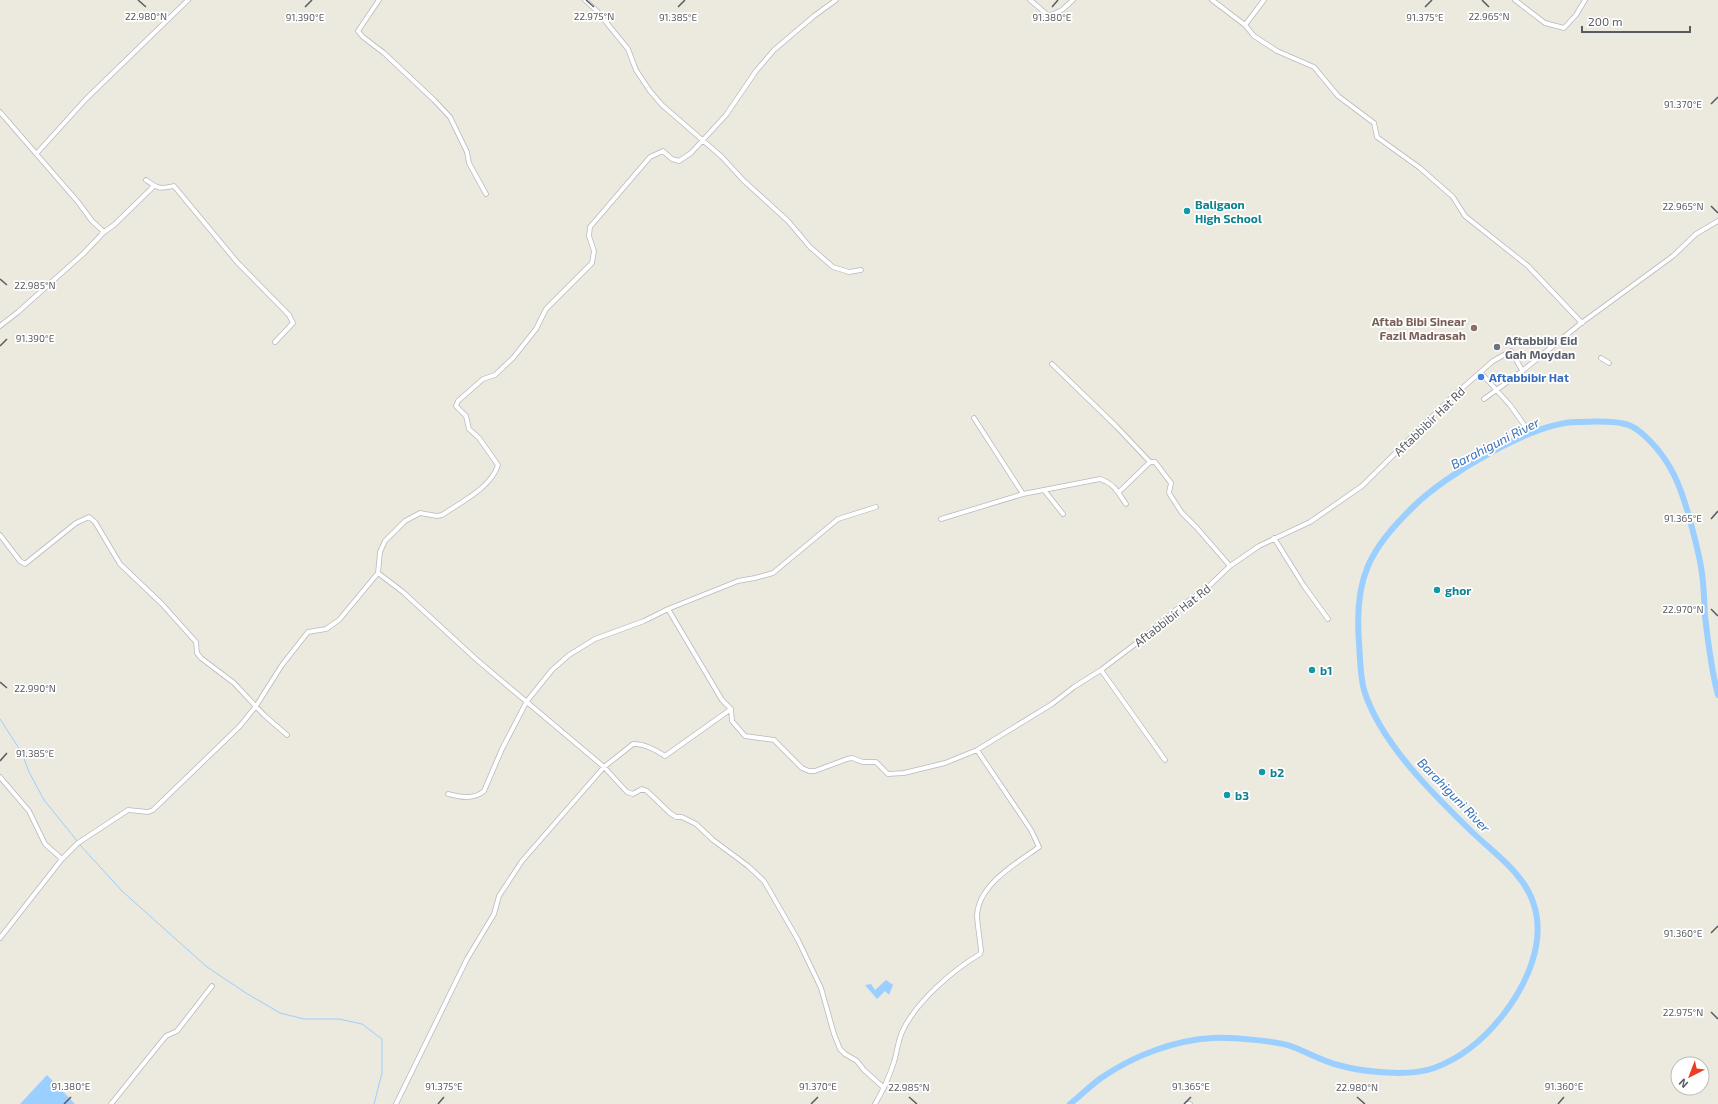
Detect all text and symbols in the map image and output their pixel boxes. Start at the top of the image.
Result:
scale bar [1582,8,1690,34]
text: 22.980°N [125,10,167,22]
text: 22.975°N [574,10,614,22]
text: 22.965°N [1468,10,1510,22]
text: 91.390°E [286,11,325,23]
text: 91.385°E [659,11,698,23]
text: 91.380°E [1033,11,1072,23]
text: 91.375°E [1406,11,1444,23]
text: 200 m [1588,14,1622,28]
text: 91.370°E [1664,98,1702,110]
place label: Baligaon High School [1195,197,1262,225]
text: 22.965°N [1662,200,1704,212]
marker: Baligaon High School [1182,206,1192,216]
text: 22.985°N [14,279,56,291]
place label: Aftab Bibi Sinear Fazil Madrasah [1372,314,1466,342]
marker: Aftab Bibi Sinear Fazil Madrasah [1469,323,1479,333]
text: 91.390°E [16,332,55,344]
place label: Aftabbibi Eid Gah Moydan [1505,333,1577,362]
marker: Aftabbibi Eid Gah Moydan [1492,342,1502,352]
place label: Aftabbibir Hat [1489,370,1569,384]
marker: Aftabbibir Hat [1476,372,1486,382]
street label: Aftabbibir Hat Rd [1391,384,1467,458]
water label: Barahiguni River [1448,413,1543,472]
text: 91.365°E [1664,512,1702,524]
street label: Aftabbibir Hat Rd [1131,581,1213,649]
place label: ghor [1445,583,1471,597]
marker: ghor [1432,585,1442,595]
text: 22.970°N [1662,603,1704,615]
place label: b1 [1320,663,1332,677]
marker: b1 [1307,665,1317,675]
text: 22.990°N [14,682,56,694]
text: 91.385°E [16,747,55,759]
water label: Barahiguni River [1414,754,1494,836]
place label: b2 [1270,765,1284,779]
marker: b2 [1257,767,1267,777]
place label: b3 [1235,788,1249,802]
marker: b3 [1222,790,1232,800]
text: 91.360°E [1664,927,1703,939]
text: 22.975°N [1663,1006,1703,1018]
north arrow [1670,1056,1710,1096]
text: N [1676,1076,1690,1091]
text: 91.380°E [52,1080,91,1092]
text: 91.375°E [425,1080,463,1092]
text: 91.370°E [799,1080,837,1092]
text: 91.365°E [1172,1080,1210,1092]
text: 91.360°E [1545,1080,1584,1092]
text: 22.985°N [888,1081,930,1093]
text: 22.980°N [1336,1081,1378,1093]

